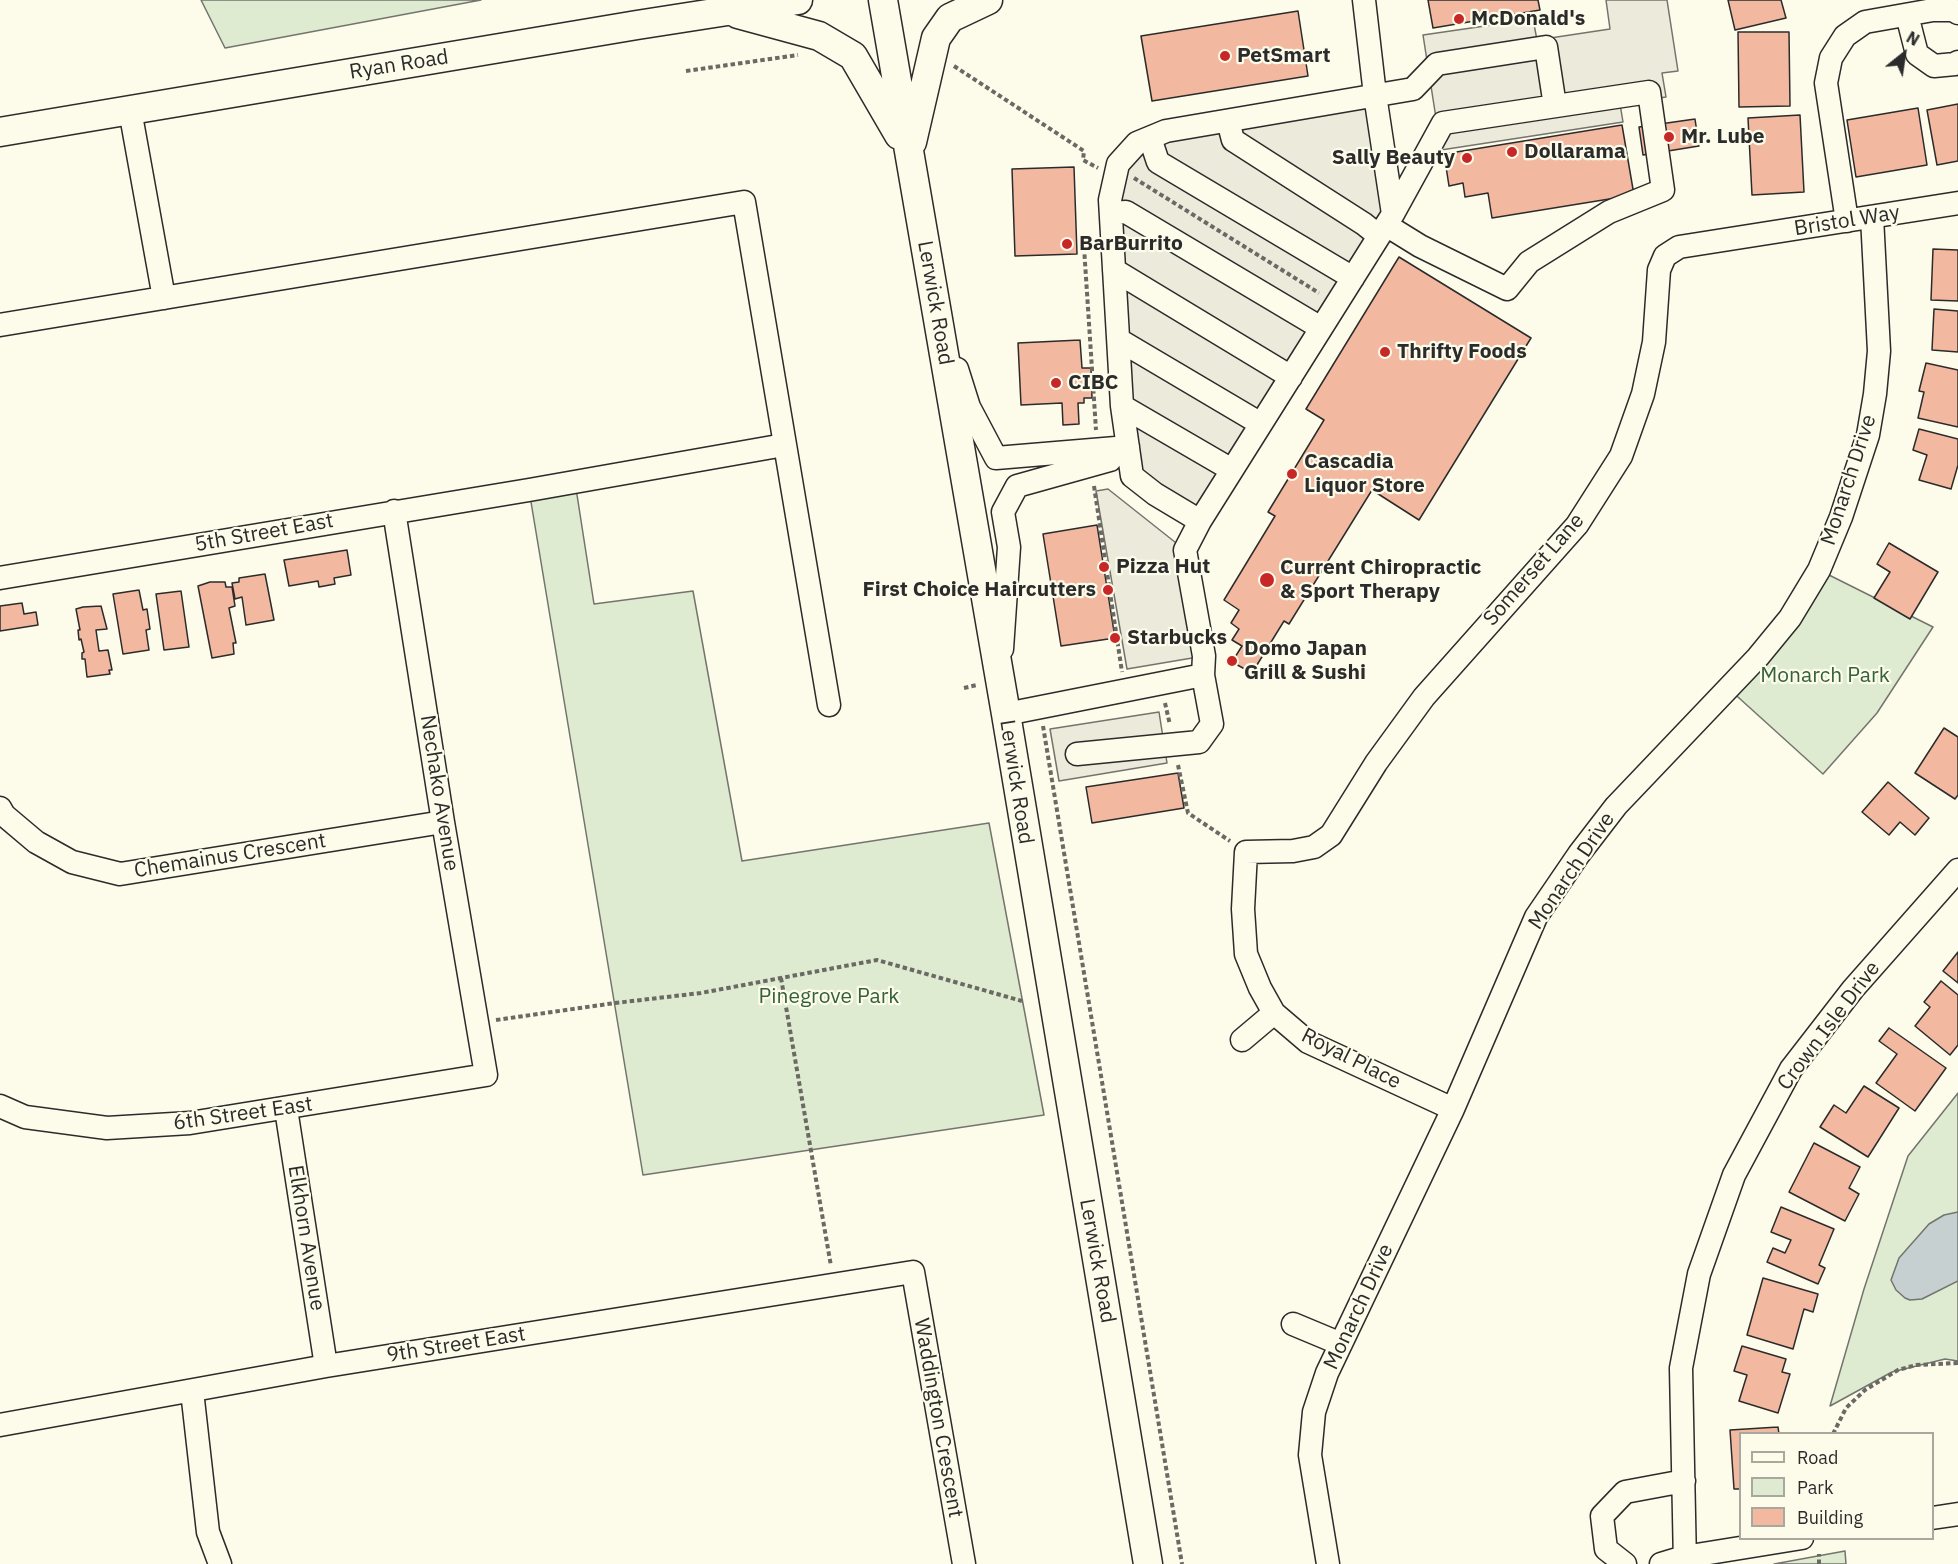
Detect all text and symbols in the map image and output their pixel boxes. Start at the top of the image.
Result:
place label: McDonald's [1471,6,1585,32]
marker: McDonald's [1452,12,1466,26]
north arrow [1874,24,1934,84]
text: N [1903,27,1923,50]
place label: PetSmart [1237,43,1331,69]
street label: Ryan Road [348,45,450,85]
marker: PetSmart [1218,49,1232,63]
place label: Mr. Lube [1681,124,1765,150]
marker: Mr. Lube [1662,130,1676,144]
place label: Dollarama [1524,139,1626,165]
place label: Sally Beauty [1332,145,1455,171]
marker: Dollarama [1505,145,1519,159]
marker: Sally Beauty [1460,151,1474,165]
street label: Bristol Way [1792,200,1902,242]
place label: BarBurrito [1079,231,1183,257]
marker: BarBurrito [1060,237,1074,251]
street label: Lerwick Road [912,239,958,367]
place label: Thrifty Foods [1397,339,1527,365]
marker: Thrifty Foods [1378,345,1392,359]
place label: CIBC [1068,370,1118,396]
marker: CIBC [1049,376,1063,390]
street label: Monarch Drive [1816,412,1882,548]
place label: Cascadia Liquor Store [1304,449,1425,499]
marker: Cascadia Liquor Store [1285,467,1299,481]
street label: 5th Street East [193,508,335,558]
street label: Somerset Lane [1478,509,1590,631]
place label: Pizza Hut [1116,554,1210,580]
place label: Current Chiropractic & Sport Therapy [1280,555,1481,605]
marker: Pizza Hut [1097,560,1111,574]
marker: Current Chiropractic & Sport Therapy [1258,571,1276,589]
place label: First Choice Haircutters [863,577,1096,603]
marker: First Choice Haircutters [1101,583,1115,597]
place label: Starbucks [1127,625,1227,651]
marker: Starbucks [1108,631,1122,645]
place label: Domo Japan Grill & Sushi [1244,636,1367,686]
marker: Domo Japan Grill & Sushi [1225,654,1239,668]
park label: Monarch Park [1760,663,1890,689]
street label: Nechako Avenue [414,713,464,873]
street label: Lerwick Road [994,718,1038,846]
street label: Monarch Drive [1524,808,1620,934]
street label: Chemainus Crescent [132,828,328,884]
street label: Crown Isle Drive [1772,957,1886,1095]
park label: Pinegrove Park [759,984,899,1010]
street label: Royal Place [1297,1023,1405,1095]
street label: 6th Street East [172,1092,314,1136]
street label: Elkhorn Avenue [282,1163,330,1313]
street label: Lerwick Road [1074,1197,1120,1325]
street label: Monarch Drive [1319,1240,1399,1374]
street label: Waddington Crescent [908,1316,968,1520]
street label: 9th Street East [385,1322,527,1368]
legend [1739,1432,1934,1540]
text: Road [1797,1446,1838,1469]
text: Park [1797,1476,1833,1499]
text: Building [1797,1506,1863,1529]

